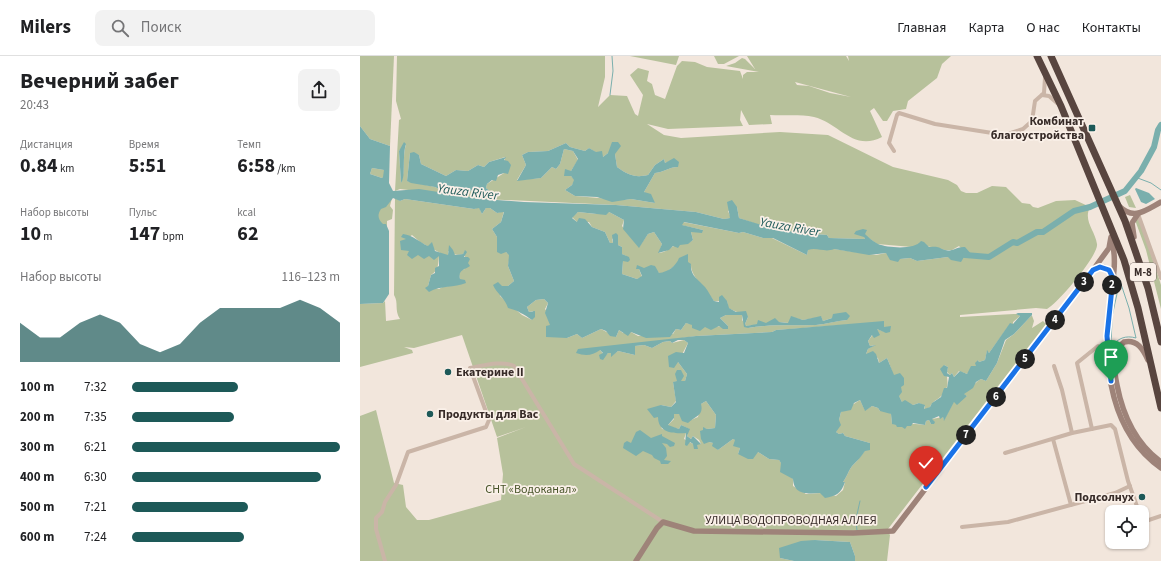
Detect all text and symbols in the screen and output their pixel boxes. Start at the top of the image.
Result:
search box [95,10,375,46]
text: Milers [20,14,71,41]
icon: search [109,17,131,39]
text: Поиск [141,17,181,38]
text: Главная [897,18,946,38]
text: Карта [968,18,1004,38]
text: О нас [1026,18,1060,38]
text: Контакты [1082,18,1141,38]
text: Вечерний забег [20,65,179,97]
button: share [298,69,340,111]
text: 20:43 [20,96,49,114]
place label: Комбинат благоустройства [991,113,1084,144]
marker: Комбинат благоустройства [1087,123,1097,133]
text: Дистанция [20,137,73,152]
text: Время [129,137,159,152]
text: Темп [237,137,261,152]
text: 0.84 [20,152,58,180]
text: 5:51 [129,152,166,180]
text: 6:58 [237,152,275,180]
text: km [58,161,74,176]
text: /km [275,161,296,176]
water label: Yauza River [437,179,500,205]
text: Набор высоты [20,205,89,220]
text: Пульс [129,205,157,220]
text: kcal [237,205,256,220]
water label: Yauza River [758,213,822,241]
text: 10 [20,220,41,248]
text: 147 [129,220,160,248]
text: 62 [237,220,258,248]
text: m [41,229,52,244]
text: bpm [160,229,184,244]
road number: М-8 [1130,263,1156,281]
text: Набор высоты [20,268,102,286]
text: 116–123 m [282,268,340,286]
pin: 3 [1074,272,1094,292]
text: 3 [1081,274,1087,289]
pin: 2 [1102,275,1122,295]
text: 2 [1109,277,1115,292]
pin: 4 [1045,310,1065,330]
text: 4 [1052,312,1058,327]
pin [1094,340,1128,381]
icon: arrive [1100,346,1122,368]
pin: 5 [1015,349,1035,369]
text: 5 [1022,351,1028,366]
place label: Екатерине II [456,364,524,381]
marker: Екатерине II [443,367,453,377]
text: 100 m [20,378,54,396]
text: 7:32 [84,378,107,396]
pin: 6 [986,387,1006,407]
text: 6 [993,389,999,404]
place label: Продукты для Вас [438,406,539,423]
text: 200 m [20,408,54,426]
text: 7:35 [84,408,107,426]
marker: Продукты для Вас [425,409,435,419]
pin: 7 [956,425,976,445]
text: 7 [963,427,969,442]
text: 300 m [20,438,54,456]
text: 6:21 [84,438,107,456]
pin [909,446,943,487]
icon: check [915,452,937,474]
text: 400 m [20,468,54,486]
text: 6:30 [84,468,107,486]
park label: СНТ «Водоканал» [485,481,577,498]
place label: Подсолнух [1074,489,1134,506]
marker: Подсолнух [1137,492,1147,502]
text: 500 m [20,498,54,516]
text: 7:21 [84,498,107,516]
map controls [1105,505,1149,549]
button: locate [1105,505,1149,549]
street label: УЛИЦА ВОДОПРОВОДНАЯ АЛЛЕЯ [705,512,877,529]
text: 600 m [20,528,54,546]
text: 7:24 [84,528,107,546]

